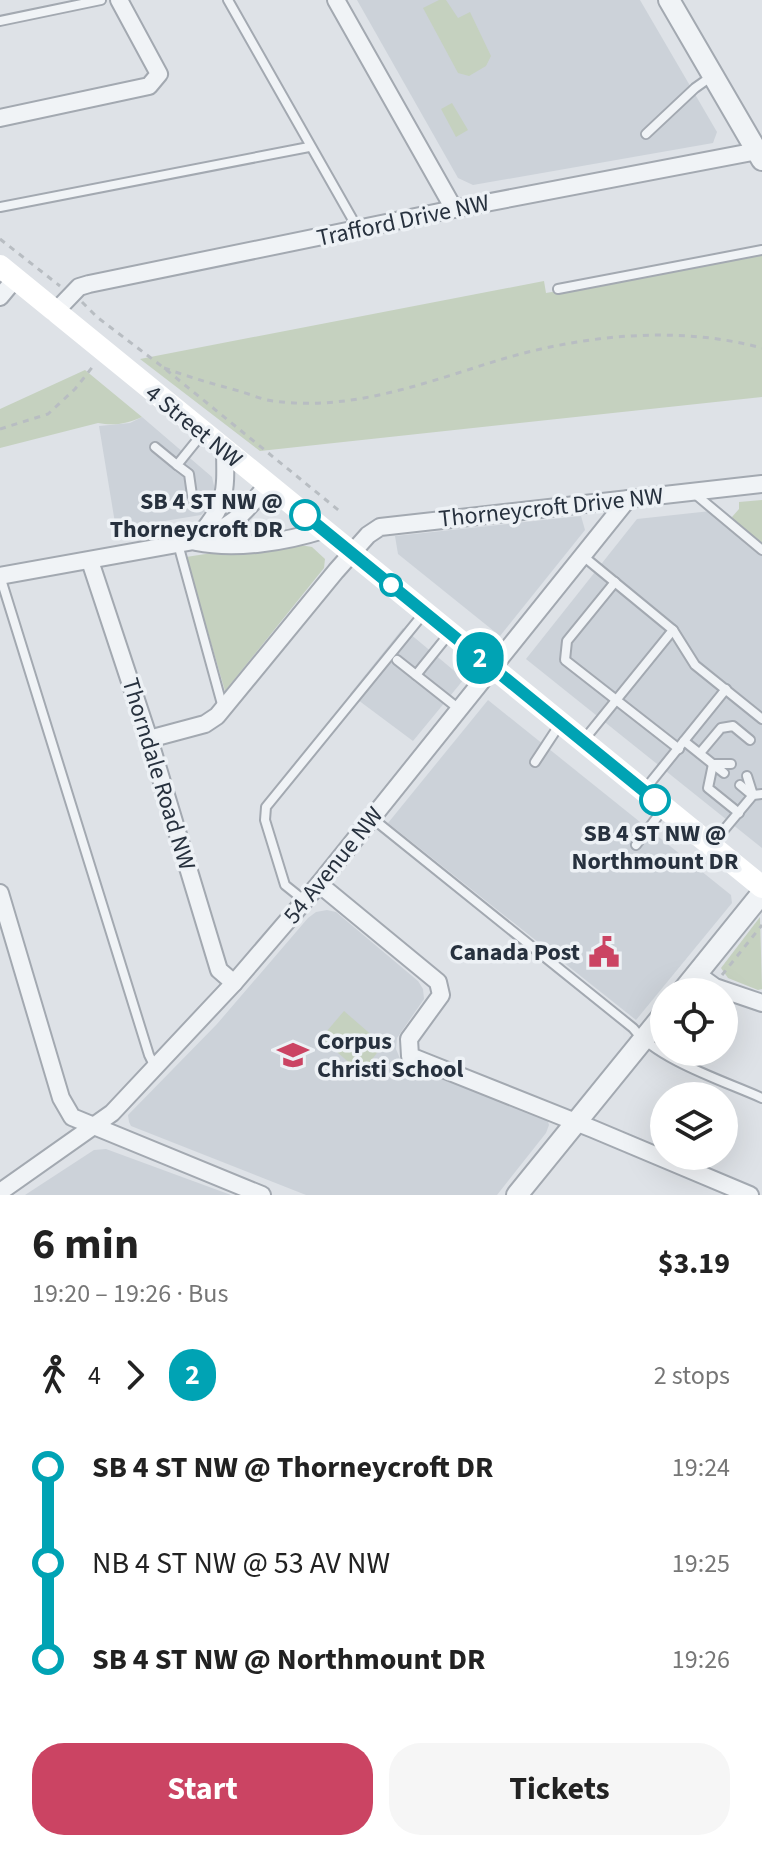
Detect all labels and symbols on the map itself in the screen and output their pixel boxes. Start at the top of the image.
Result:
street label: Trafford Drive NW [314,185,493,256]
street label: 4 Street NW [138,376,250,477]
street label: Thorneycroft Drive NW [437,478,665,537]
place label: SB 4 ST NW @ Thorneycroft DR [110,484,283,547]
marker: SB 4 ST NW @ Thorneycroft DR [290,500,320,530]
unlabelled marker [380,574,402,596]
line badge: 2 [454,632,506,684]
street label: Thorndale Road NW [113,674,204,875]
marker: SB 4 ST NW @ Northmount DR [640,785,670,815]
street label: 54 Avenue NW [275,799,392,931]
place label: SB 4 ST NW @ Northmount DR [572,816,739,879]
place label: Canada Post [449,935,580,970]
public building icon: Canada Post [587,935,621,969]
place label: Corpus Christi School [317,1024,464,1087]
school or university icon: Corpus Christi School [276,1038,310,1072]

